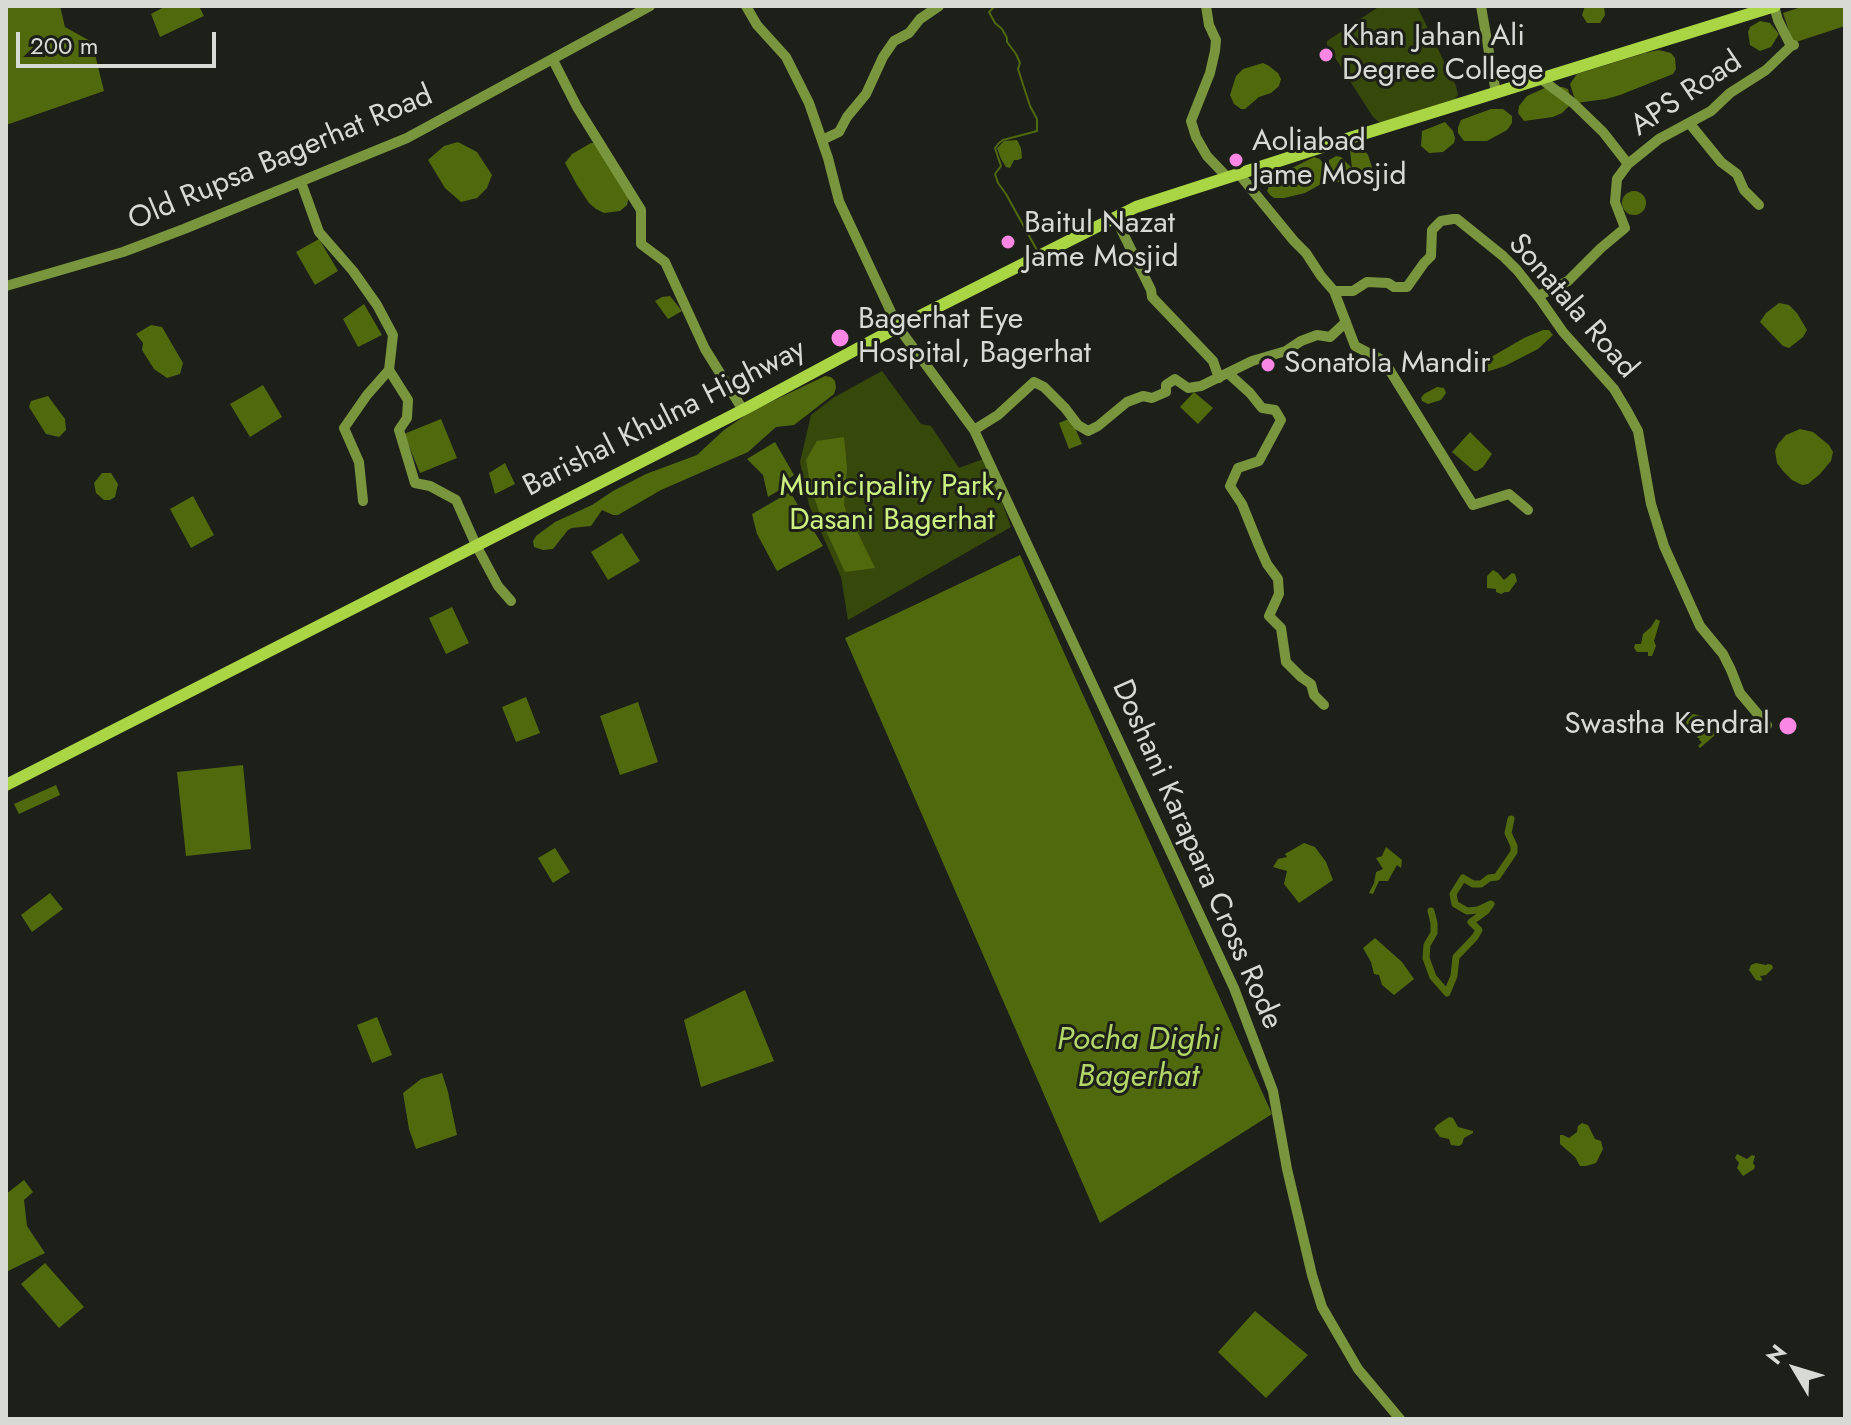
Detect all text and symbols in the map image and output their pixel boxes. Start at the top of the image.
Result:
scale bar [20,16,220,66]
place label: Khan Jahan Ali Degree College [1342,20,1543,90]
text: 200 m [30,28,98,63]
street label: APS Road [1625,45,1749,145]
marker: Khan Jahan Ali Degree College [1317,46,1335,64]
street label: Old Rupsa Bagerhat Road [123,79,439,239]
place label: Aoliabad Jame Mosjid [1252,125,1407,196]
marker: Aoliabad Jame Mosjid [1227,151,1245,169]
place label: Baitul Nazat Jame Mosjid [1024,207,1179,278]
street label: Sonatala Road [1499,227,1645,387]
marker: Baitul Nazat Jame Mosjid [999,233,1017,251]
place label: Bagerhat Eye Hospital, Bagerhat [858,303,1091,374]
marker: Bagerhat Eye Hospital, Bagerhat [829,327,851,349]
street label: Barishal Khulna Highway [518,332,812,506]
place label: Sonatola Mandir [1284,347,1491,383]
marker: Sonatola Mandir [1259,356,1277,374]
park label: Municipality Park, Dasani Bagerhat [780,470,1004,540]
street label: Doshani Karapara Cross Rode [1103,675,1289,1035]
place label: Swastha Kendral [1564,708,1770,744]
marker: Swastha Kendral [1777,715,1799,737]
water label: Pocha Dighi Bagerhat [1057,1022,1219,1097]
north arrow [1755,1329,1835,1409]
text: N [1758,1337,1794,1371]

